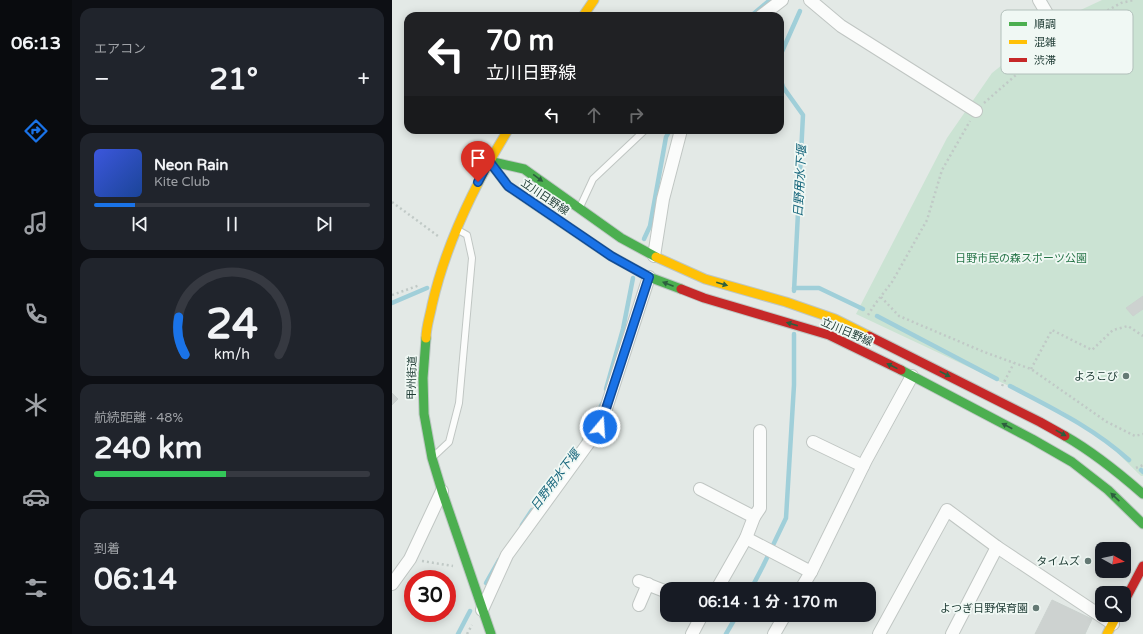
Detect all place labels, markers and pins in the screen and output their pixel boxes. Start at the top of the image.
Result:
pin [461,141,495,182]
place label: よろこび [1074,370,1118,383]
marker: よろこび [1121,371,1131,381]
place label: タイムズ [1036,555,1080,568]
marker: タイムズ [1083,556,1093,566]
place label: よつぎ日野保育園 [940,602,1028,615]
marker: よつぎ日野保育園 [1031,603,1041,613]

